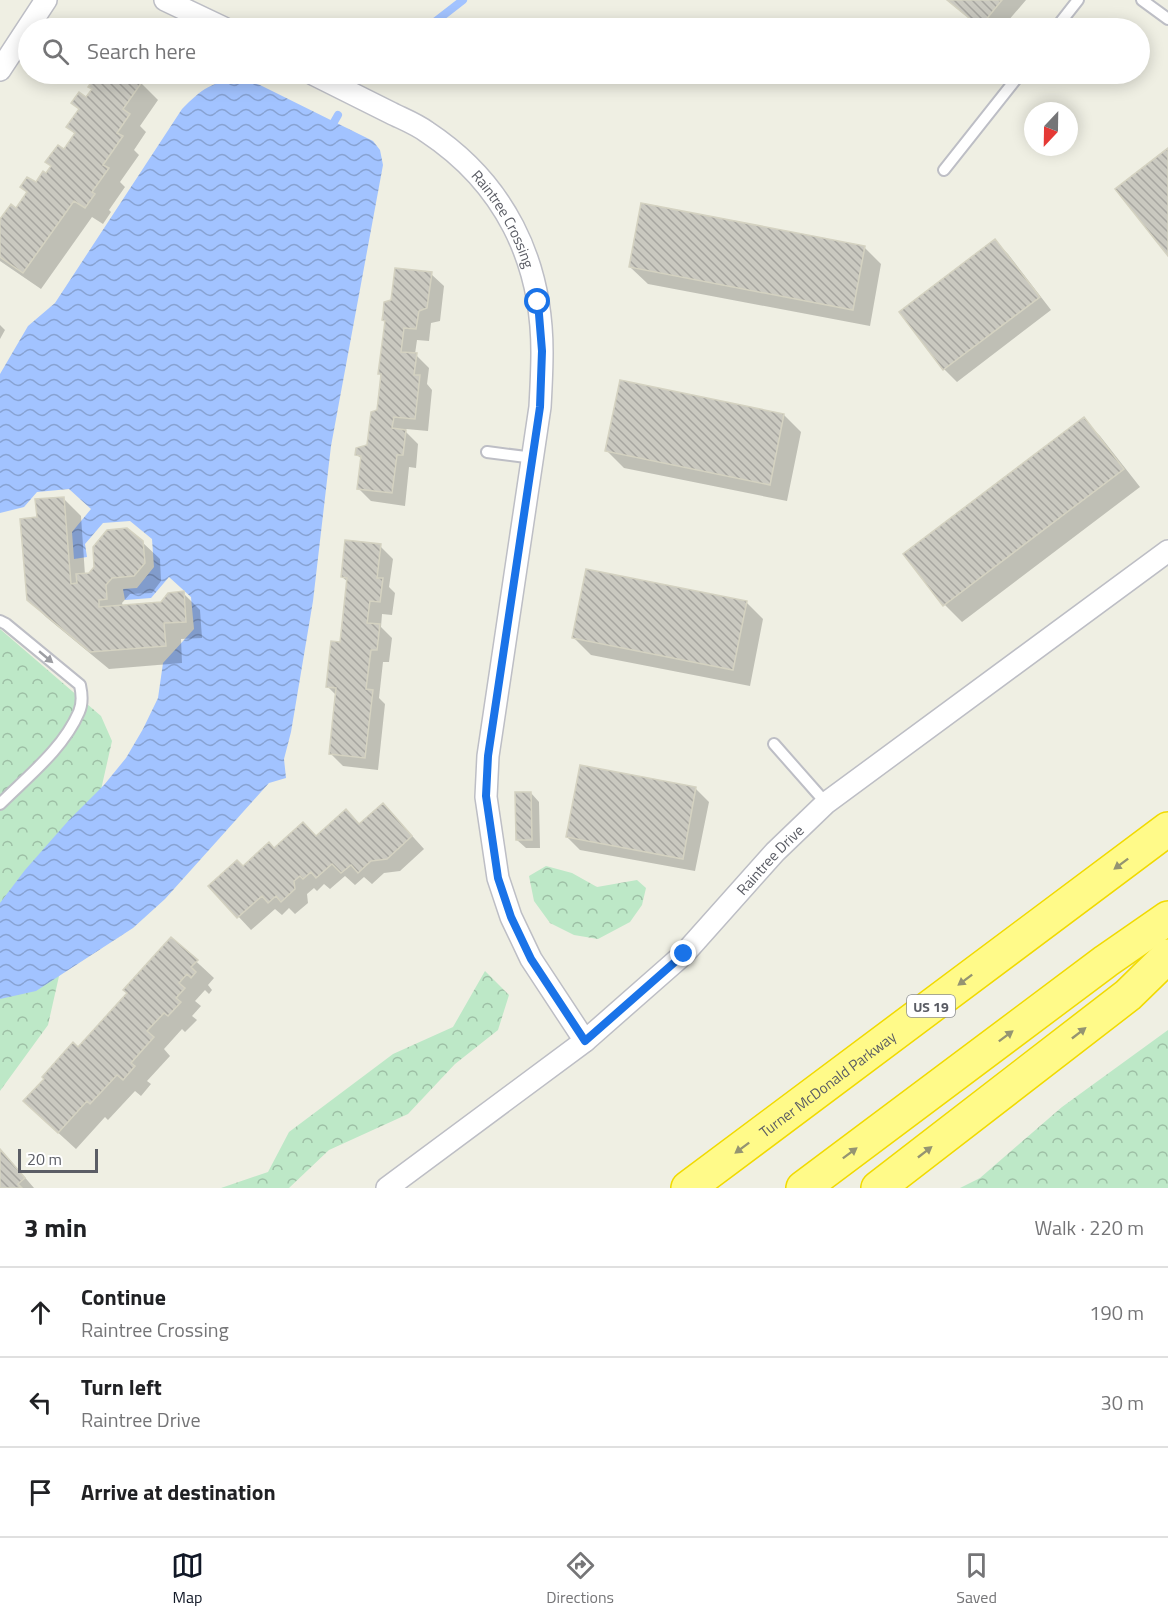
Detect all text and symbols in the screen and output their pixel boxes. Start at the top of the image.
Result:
search box [18,18,1150,84]
text: Search here [87,34,196,68]
icon: search [39,35,72,68]
north arrow [1024,102,1078,156]
street label: Raintree Crossing [466,164,541,271]
route start [524,288,550,314]
one-way arrow [38,650,53,663]
street label: Raintree Drive [731,819,809,900]
one-way arrow [1114,857,1129,869]
route end [670,940,696,966]
one-way arrow [957,974,973,987]
road number: US 19 [907,995,955,1017]
street label: Turner McDonald Parkway [754,1025,901,1143]
one-way arrow [1071,1026,1087,1039]
one-way arrow [998,1031,1013,1043]
one-way arrow [734,1141,749,1153]
scale bar [18,1146,98,1174]
text: 20 m [27,1147,62,1171]
one-way arrow [841,1147,857,1159]
one-way arrow [917,1147,932,1159]
text: 3 min [24,1208,87,1247]
text: Walk · 220 m [1035,1212,1144,1243]
text: Continue [81,1280,166,1314]
icon: ahead [24,1296,57,1329]
text: 190 m [1089,1297,1144,1328]
text: Raintree Crossing [81,1314,229,1345]
text: Turn left [81,1370,162,1404]
icon: left [24,1386,57,1419]
text: 30 m [1100,1387,1144,1418]
text: Raintree Drive [81,1404,200,1435]
text: Arrive at destination [81,1475,276,1509]
icon: arrive [24,1476,57,1509]
tab: Map [171,1549,204,1609]
tab: Directions [546,1549,614,1609]
tab: Saved [956,1549,997,1609]

